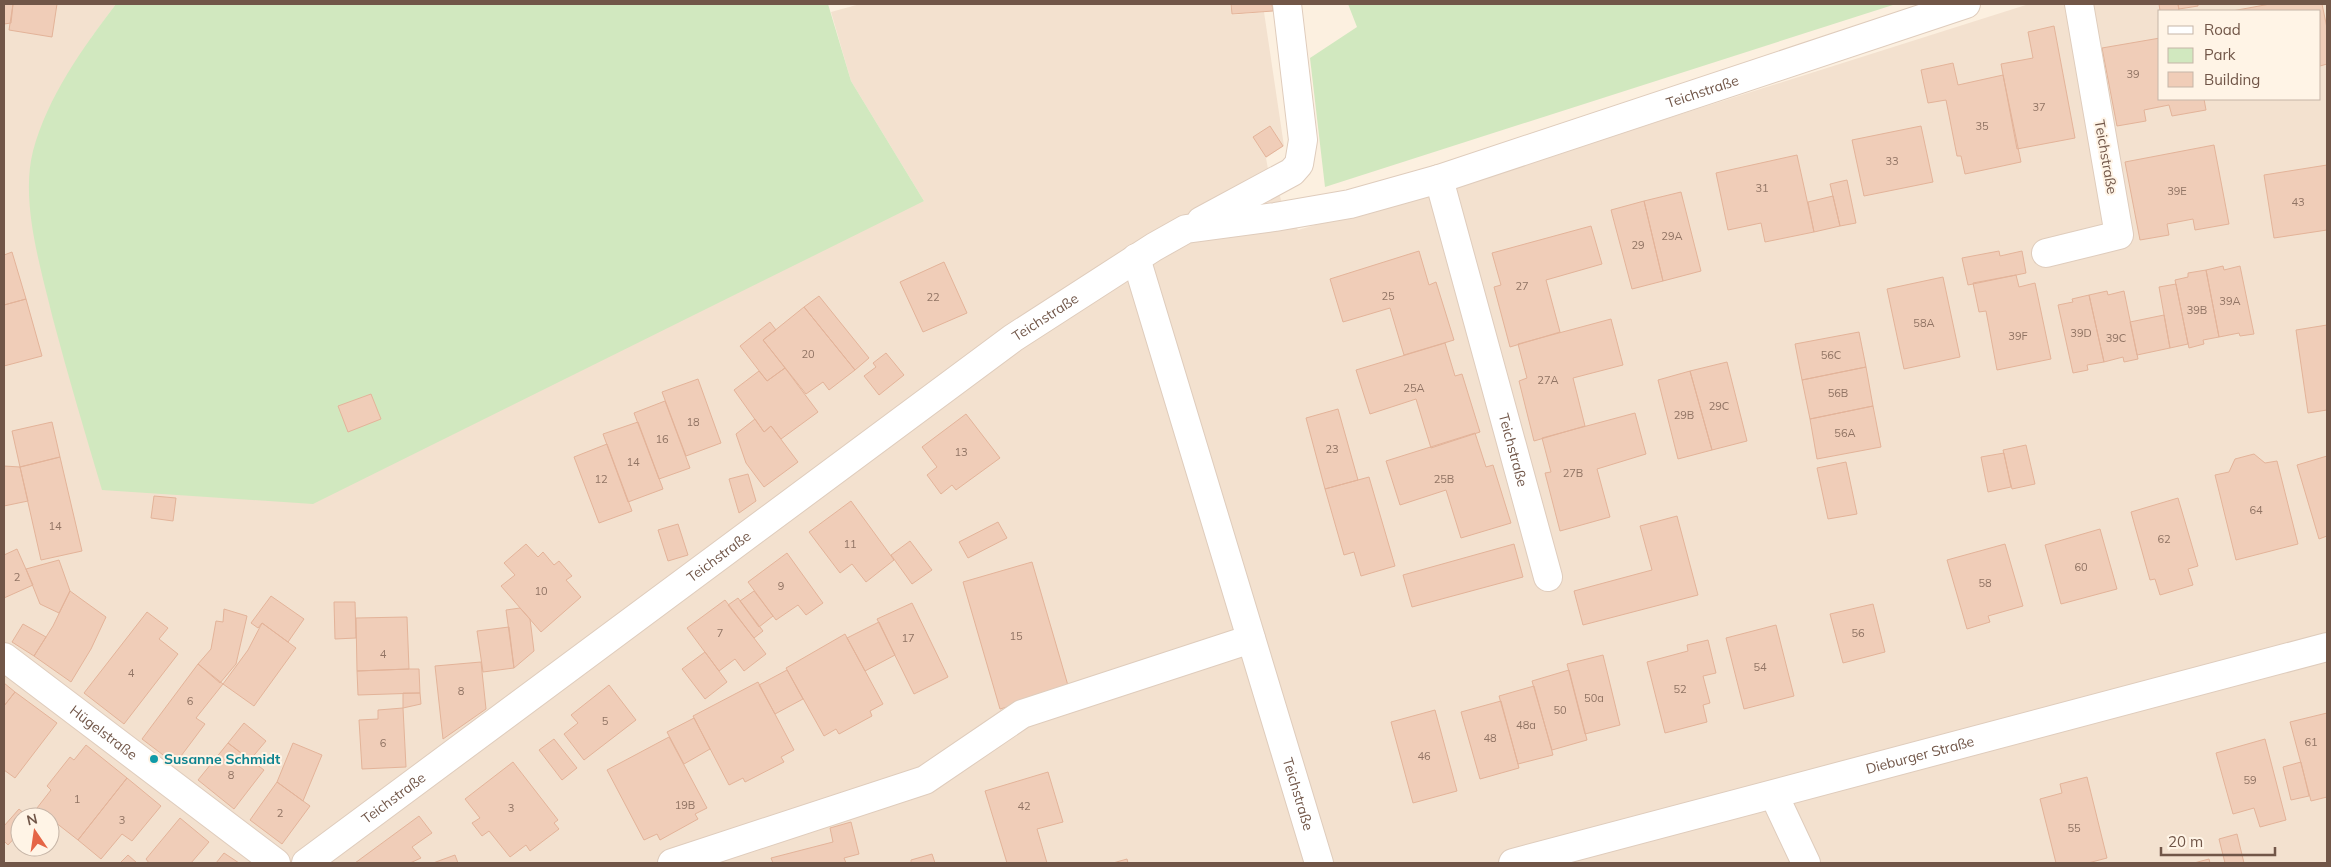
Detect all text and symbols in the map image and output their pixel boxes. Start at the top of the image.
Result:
legend [2158,10,2321,100]
text: Road [2204,20,2241,39]
text: Park [2204,45,2236,64]
house number: 39 [2126,67,2140,81]
text: Building [2204,70,2260,89]
street label: Teichstraße [1664,71,1741,112]
house number: 37 [2032,100,2046,114]
street label: Teichstraße [2091,118,2121,196]
house number: 35 [1975,119,1989,133]
house number: 33 [1885,154,1899,168]
house number: 31 [1755,181,1769,195]
house number: 39E [2167,184,2187,198]
house number: 43 [2291,195,2305,209]
house number: 29A [1661,229,1683,243]
house number: 29 [1631,238,1645,252]
house number: 27 [1515,279,1529,293]
street label: Teichstraße [1009,289,1082,345]
house number: 25 [1381,289,1395,303]
house number: 22 [926,290,940,304]
house number: 39A [2219,294,2241,308]
house number: 39B [2187,303,2207,317]
house number: 58A [1913,316,1935,330]
house number: 39D [2070,326,2092,340]
house number: 39F [2008,329,2028,343]
house number: 39C [2106,331,2126,345]
house number: 20 [801,347,815,361]
house number: 56C [1821,348,1841,362]
house number: 27A [1537,373,1559,387]
house number: 25A [1403,381,1425,395]
house number: 56B [1828,386,1848,400]
house number: 29C [1709,399,1729,413]
house number: 29B [1674,408,1694,422]
street label: Teichstraße [1495,411,1532,489]
house number: 18 [686,415,700,429]
house number: 56A [1834,426,1856,440]
house number: 16 [655,432,669,446]
house number: 23 [1325,442,1339,456]
house number: 13 [954,445,968,459]
house number: 14 [626,455,640,469]
house number: 27B [1563,466,1583,480]
house number: 12 [594,472,608,486]
house number: 25B [1434,472,1454,486]
house number: 64 [2249,503,2263,517]
house number: 14 [48,519,62,533]
street label: Teichstraße [683,527,754,586]
house number: 62 [2157,532,2171,546]
house number: 11 [843,537,857,551]
house number: 60 [2074,560,2088,574]
house number: 2 [14,570,21,584]
house number: 58 [1978,576,1992,590]
house number: 9 [778,579,784,593]
house number: 10 [534,584,548,598]
house number: 7 [717,626,723,640]
house number: 56 [1851,626,1865,640]
house number: 15 [1009,629,1023,643]
house number: 17 [901,631,915,645]
house number: 4 [380,647,387,661]
house number: 54 [1753,660,1767,674]
house number: 4 [128,666,135,680]
house number: 52 [1673,682,1687,696]
house number: 8 [458,684,465,698]
house number: 50a [1584,691,1604,705]
house number: 6 [187,694,194,708]
street label: Hügelstraße [66,701,141,764]
house number: 50 [1553,703,1567,717]
house number: 5 [602,714,609,728]
house number: 48a [1516,718,1536,732]
house number: 48 [1483,731,1497,745]
street label: Dieburger Straße [1864,732,1976,778]
house number: 61 [2304,735,2318,749]
house number: 6 [380,736,387,750]
house number: 46 [1417,749,1431,763]
place label: Susanne Schmidt [164,750,281,768]
marker: Susanne Schmidt [148,753,160,765]
street label: Teichstraße [1279,755,1318,833]
house number: 8 [228,768,235,782]
street label: Teichstraße [358,768,429,828]
house number: 59 [2243,773,2257,787]
house number: 1 [74,792,80,806]
house number: 19B [675,798,695,812]
house number: 42 [1017,799,1031,813]
house number: 3 [508,801,514,815]
house number: 2 [277,806,284,820]
north arrow [10,807,60,857]
text: N [25,809,39,829]
house number: 3 [119,813,125,827]
house number: 55 [2067,821,2081,835]
scale bar [2161,824,2275,856]
text: 20 m [2168,832,2203,851]

